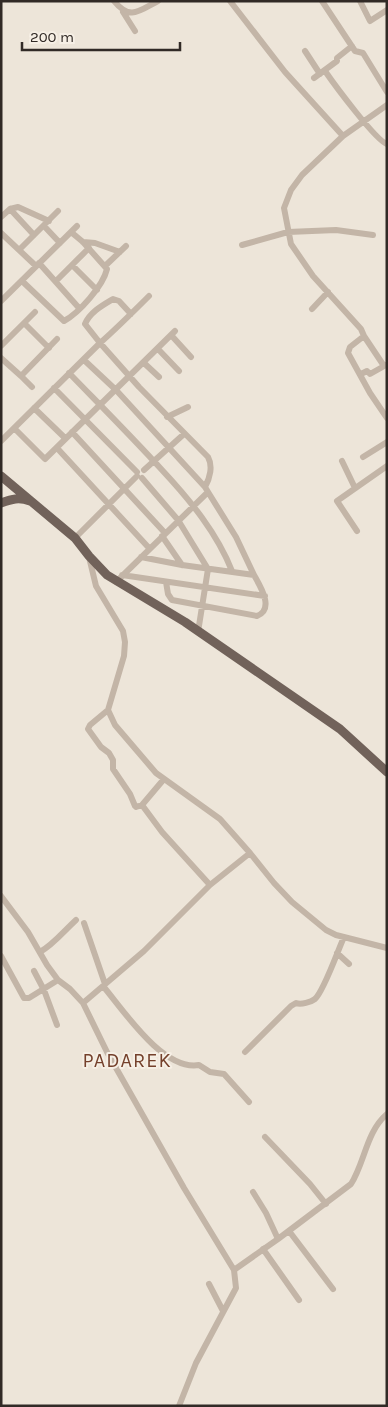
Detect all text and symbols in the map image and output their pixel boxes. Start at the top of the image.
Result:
scale bar [22,20,180,52]
text: 200 m [30,28,74,46]
district label: PADAREK [82,1049,172,1072]

